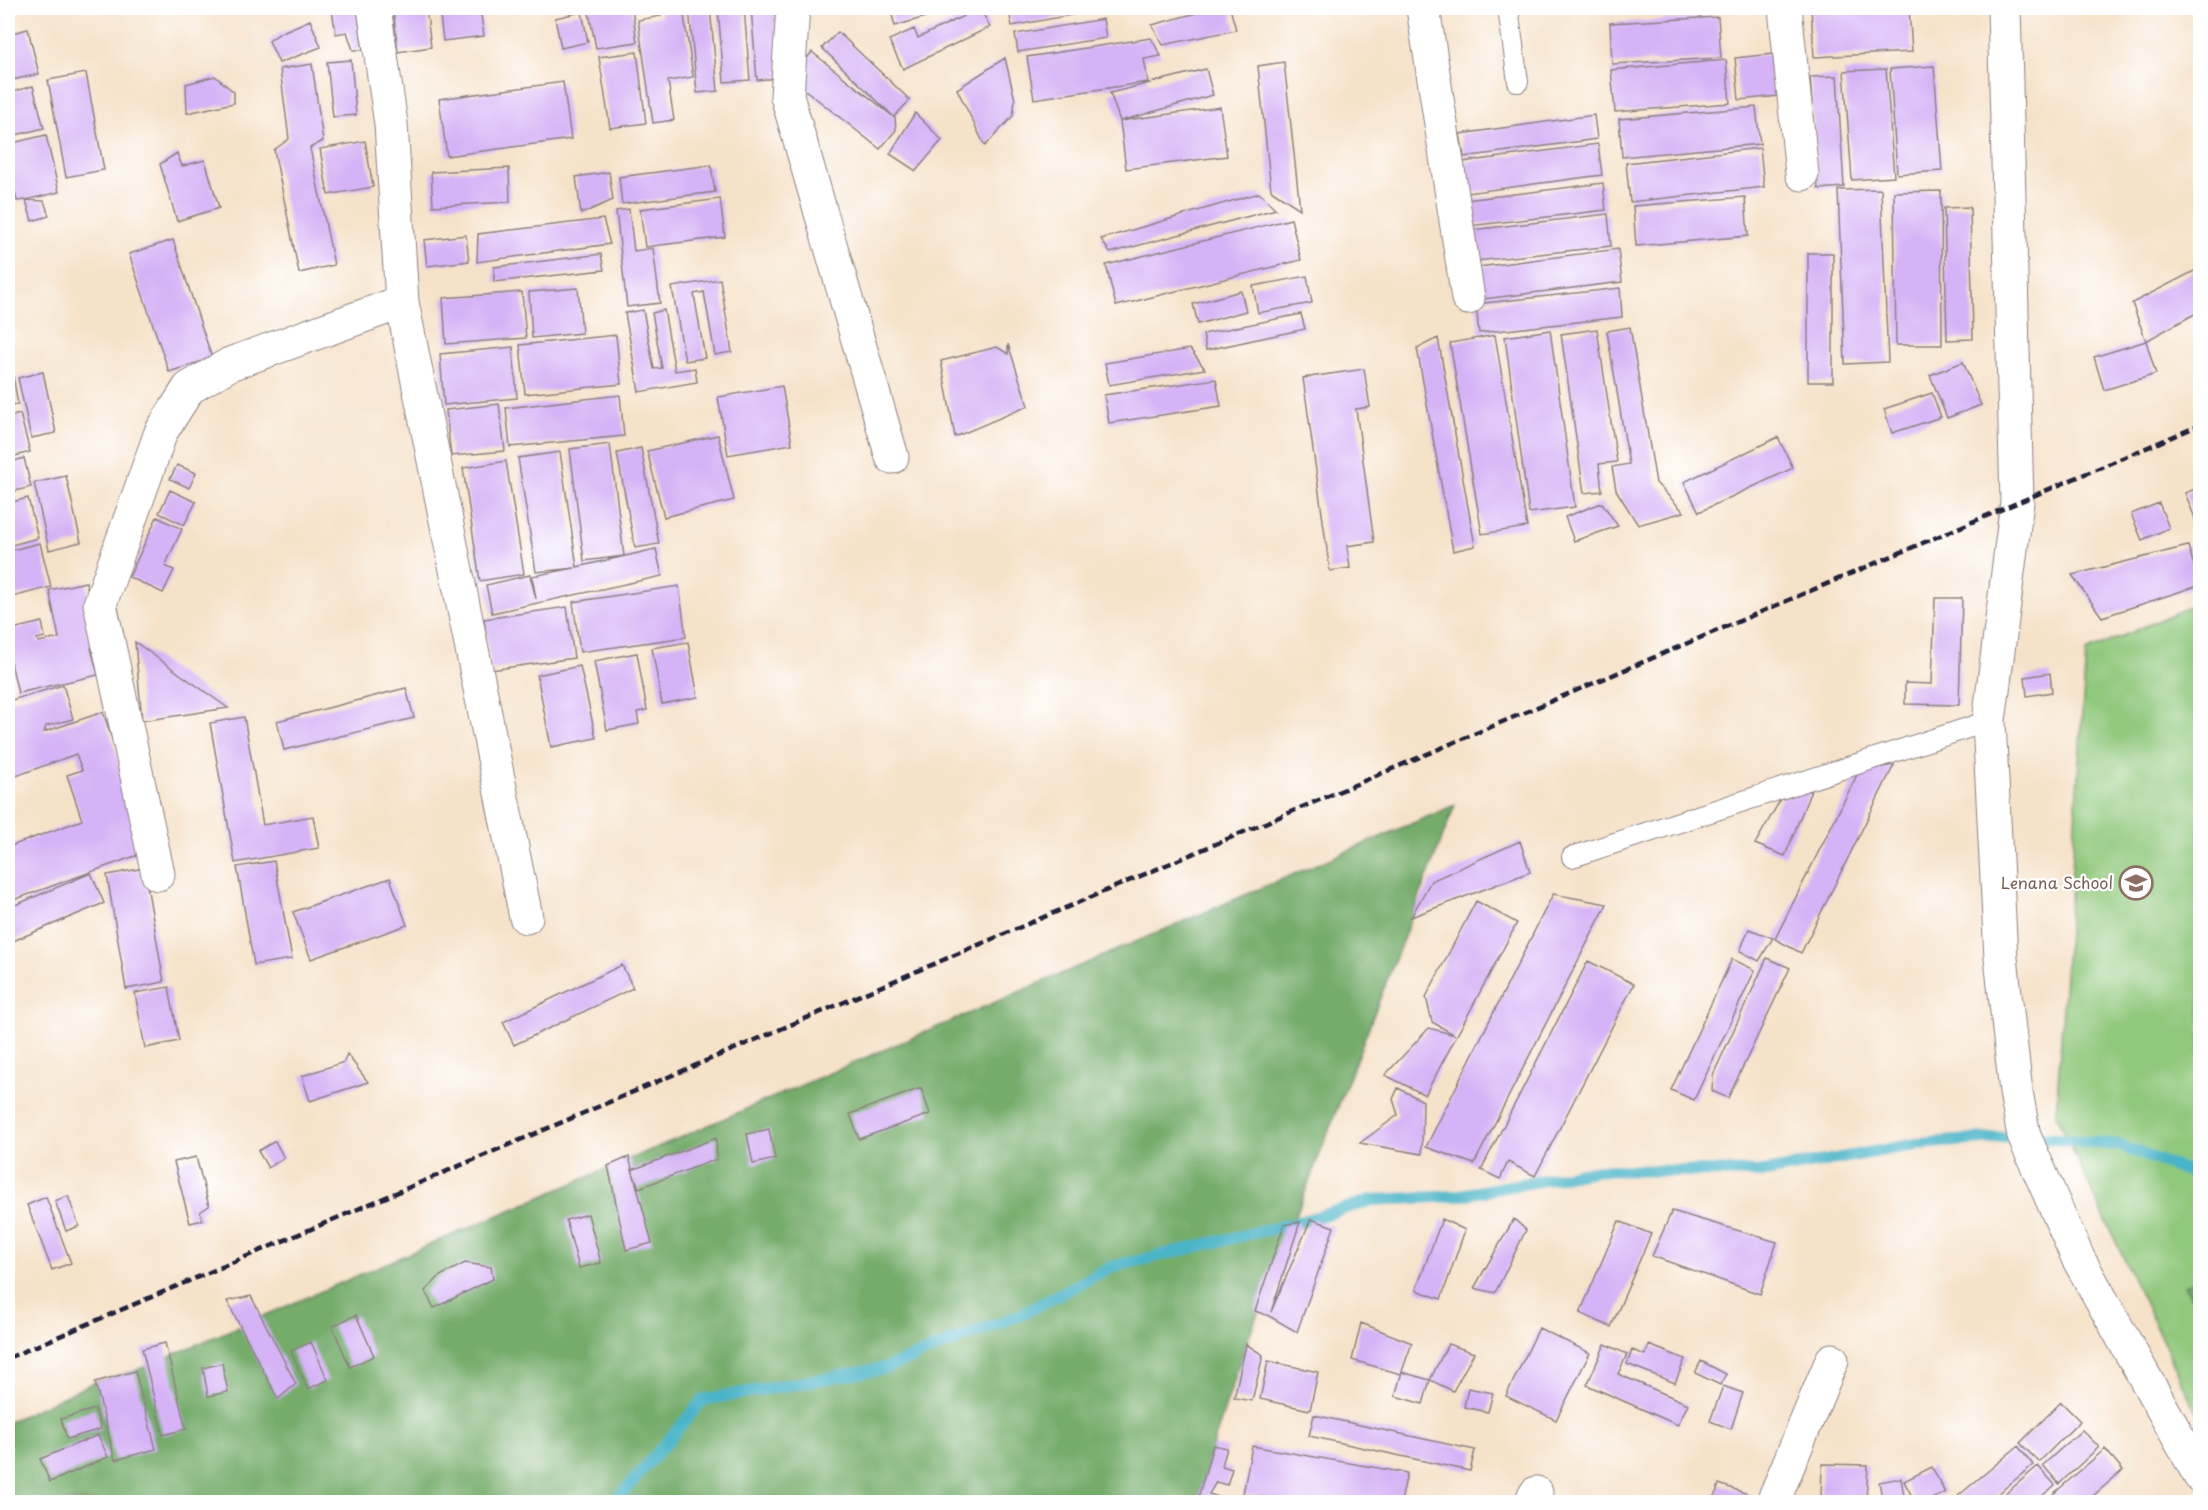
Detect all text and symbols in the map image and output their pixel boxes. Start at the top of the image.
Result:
school or university icon: Lenana School [2118,865,2154,901]
place label: Lenana School [2001,870,2113,894]

